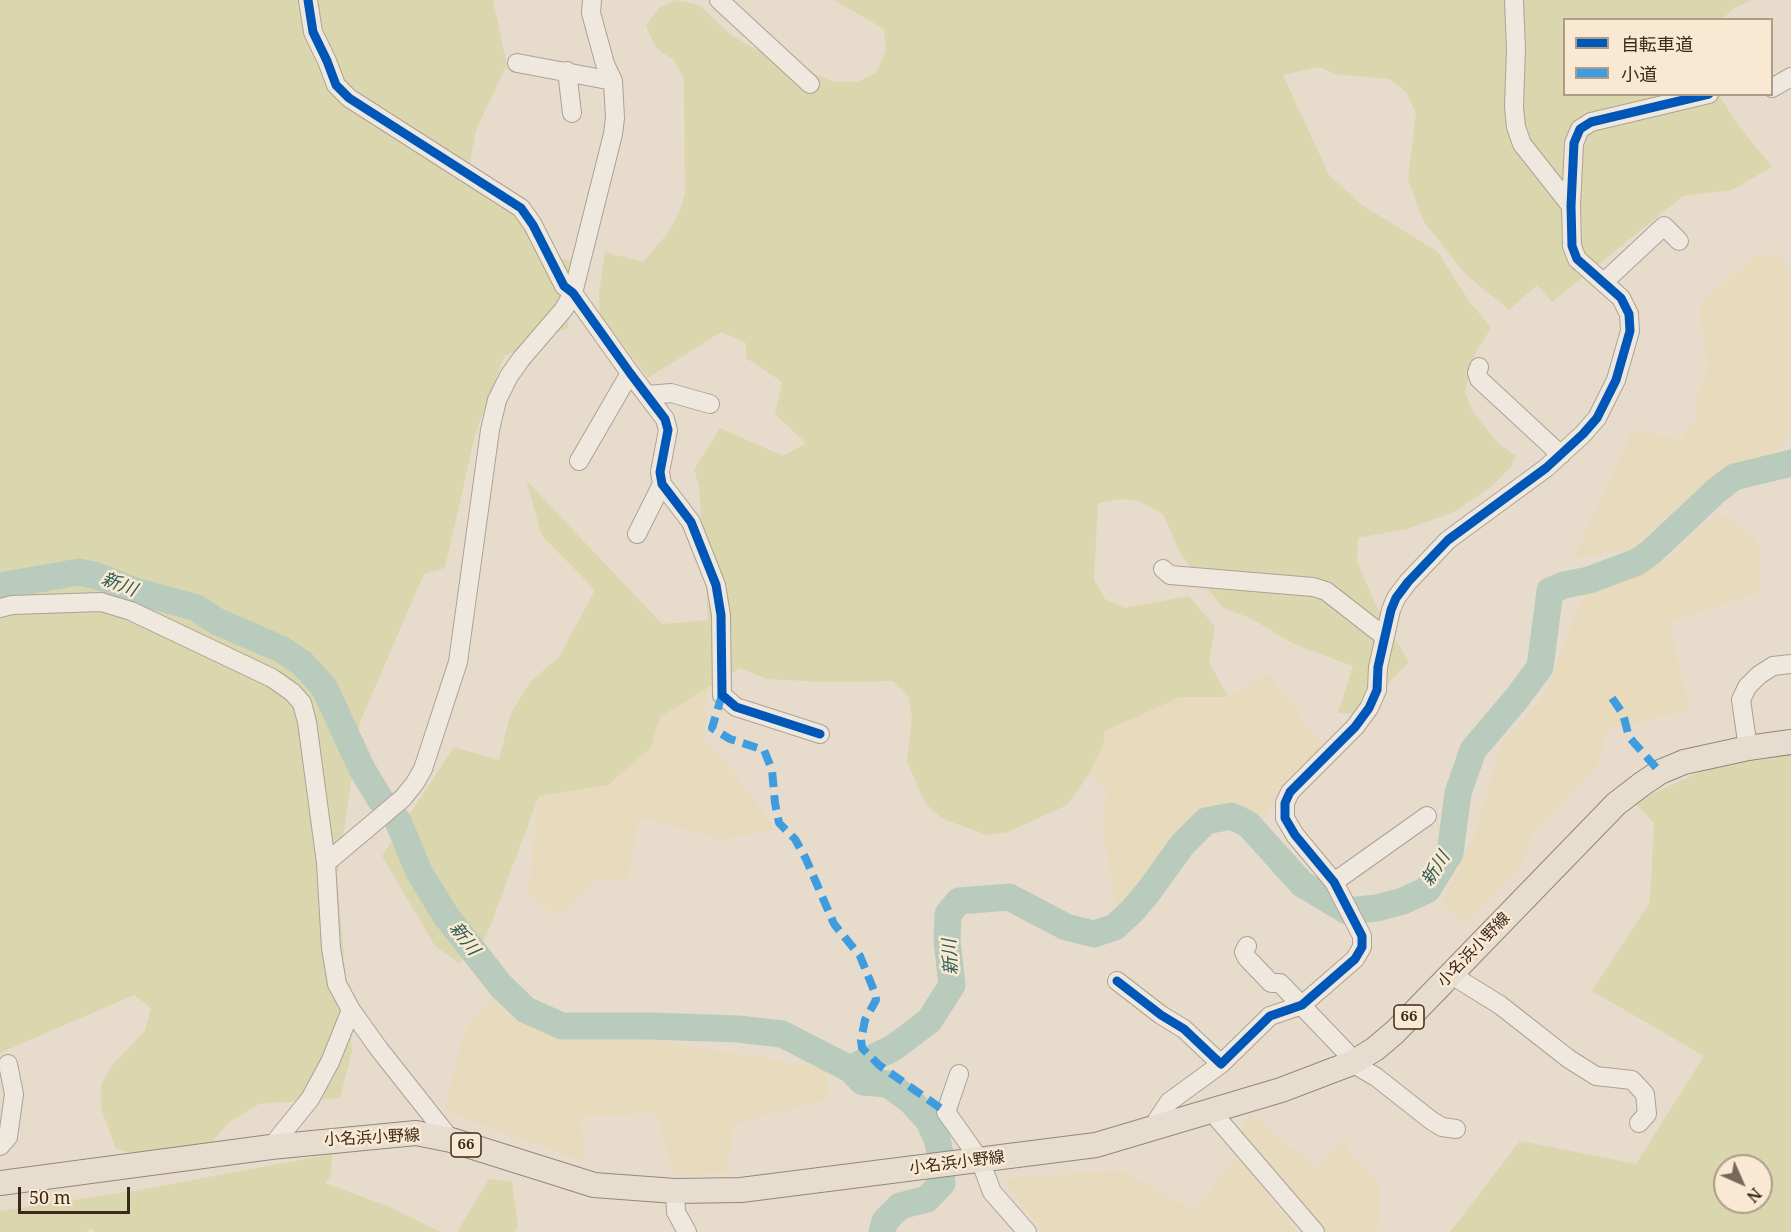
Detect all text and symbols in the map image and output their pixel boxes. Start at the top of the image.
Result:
legend [1563,18,1773,96]
text: 自転車道 [1621,32,1693,56]
text: 小道 [1621,62,1657,86]
water label: 新川 [98,568,140,602]
water label: 新川 [1417,848,1455,890]
street label: 小名浜小野線 [1434,909,1514,991]
water label: 新川 [444,918,484,960]
water label: 新川 [939,938,963,976]
road number: 66 [1394,1005,1424,1029]
street label: 小名浜小野線 [324,1126,420,1150]
road number: 66 [451,1133,481,1157]
street label: 小名浜小野線 [908,1148,1006,1178]
north arrow [1713,1154,1773,1214]
scale bar [21,1175,134,1213]
text: N [1742,1183,1767,1208]
text: 50 m [29,1185,71,1209]

